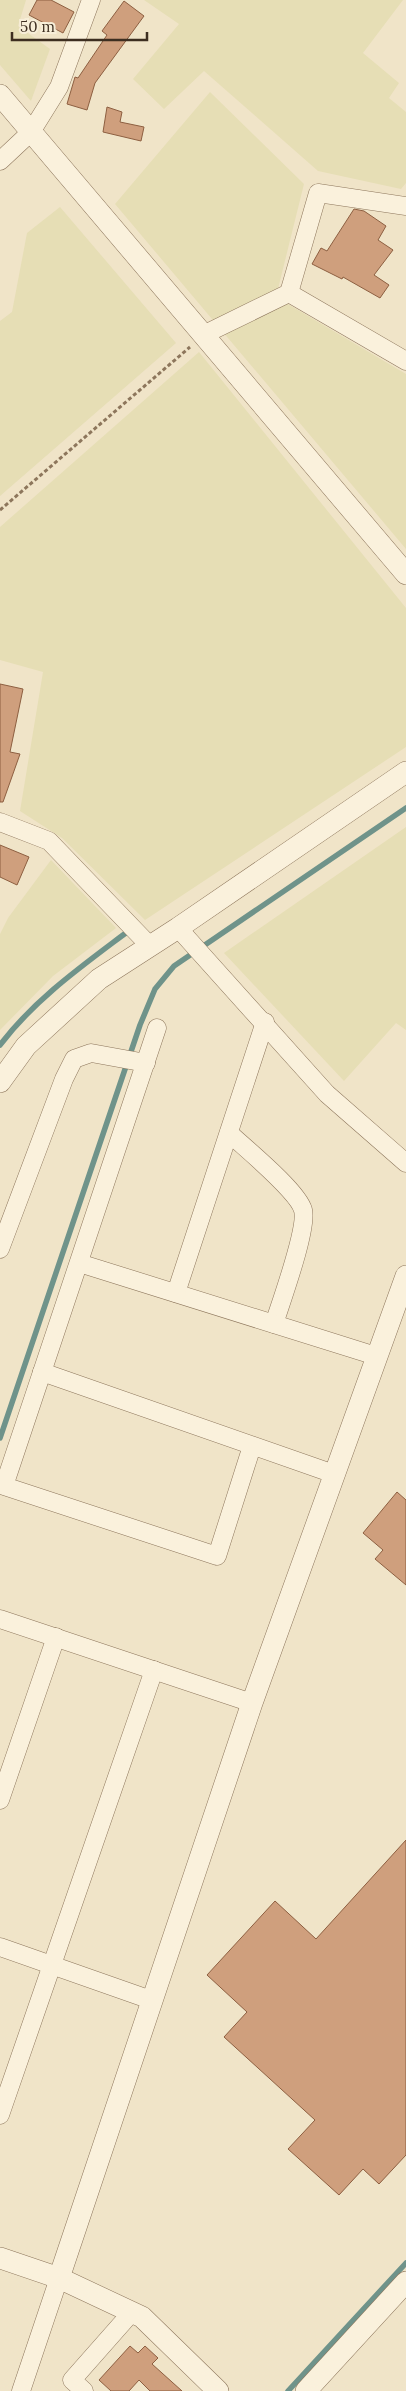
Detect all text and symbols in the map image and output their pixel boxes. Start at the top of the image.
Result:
scale bar [12,10,148,42]
text: 50 m [20,17,55,36]

